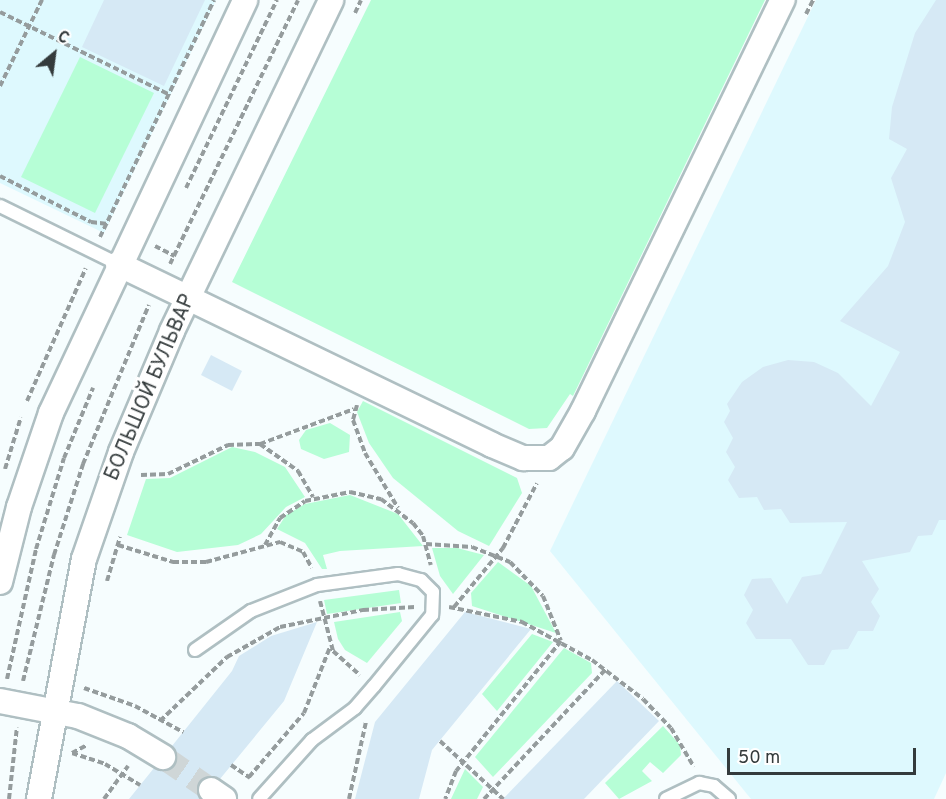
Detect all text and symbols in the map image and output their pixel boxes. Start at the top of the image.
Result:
north arrow [24,24,84,84]
text: С [53,27,72,49]
street label: БОЛЬШОЙ БУЛЬВАР [101,291,201,485]
scale bar [730,736,919,774]
text: 50 m [738,747,780,770]

